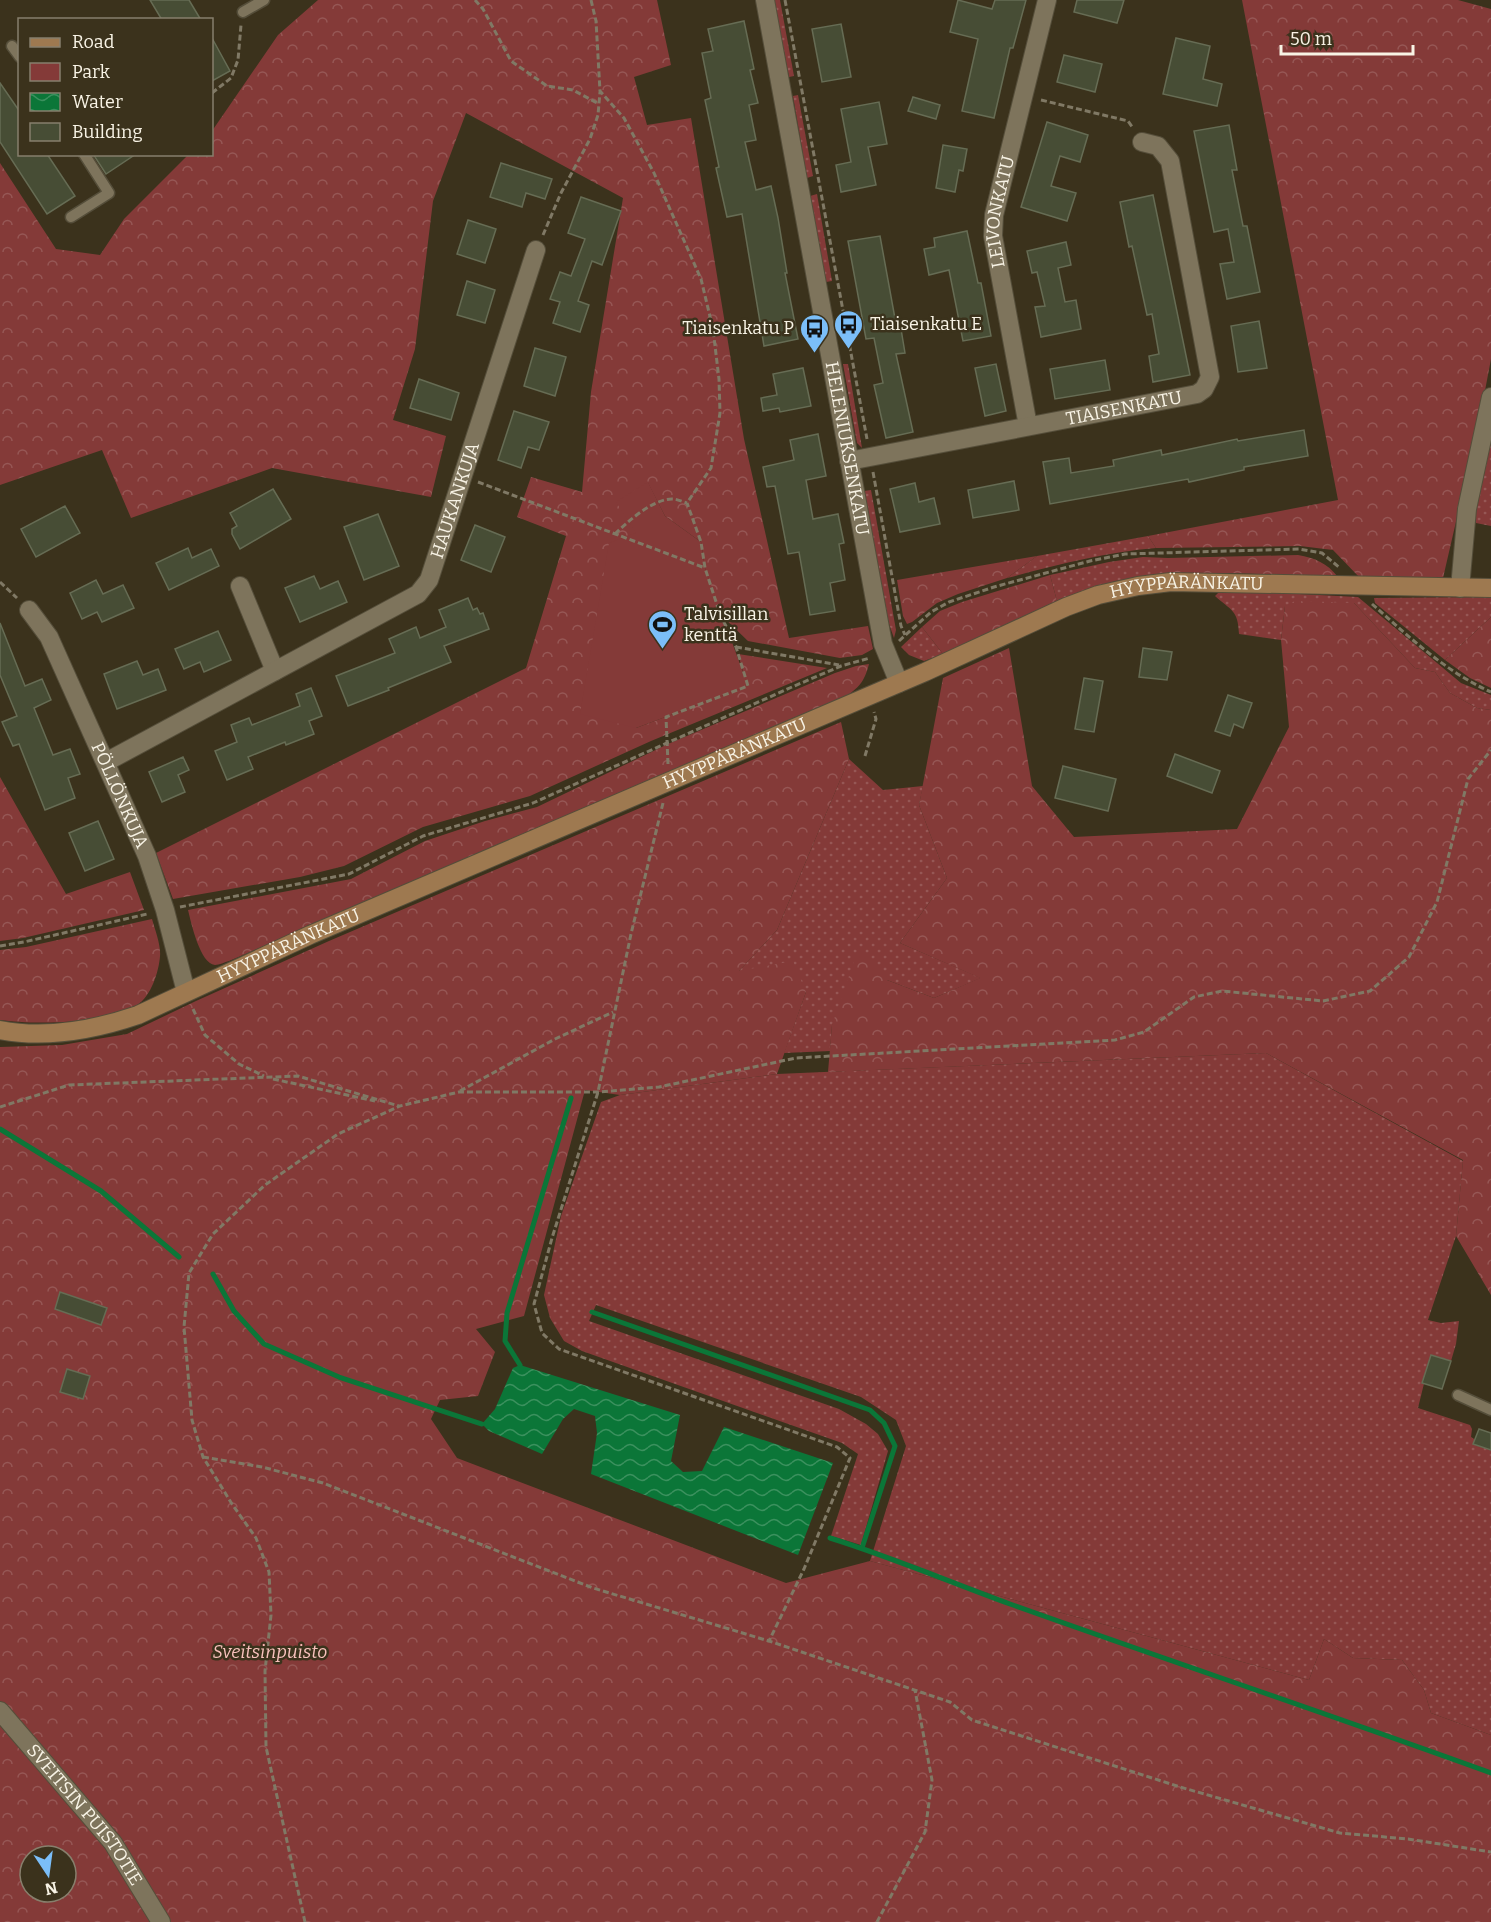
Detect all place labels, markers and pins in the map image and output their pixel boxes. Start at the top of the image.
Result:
bus stop icon: Tiaisenkatu E [833,308,865,350]
bus stop icon: Tiaisenkatu P [799,312,831,354]
place label: Tiaisenkatu E [870,313,982,335]
place label: Tiaisenkatu P [682,317,794,339]
place label: Talvisillan kenttä [684,603,769,646]
sports icon: Talvisillan kenttä [647,608,679,650]

